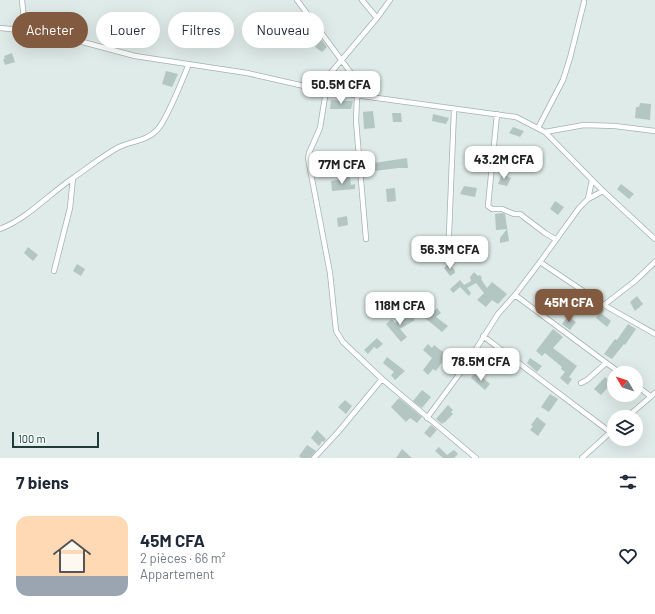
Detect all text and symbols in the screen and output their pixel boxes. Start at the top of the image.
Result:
chip: Acheter [12,12,88,48]
chip: Louer [96,12,160,48]
chip: Filtres [168,12,234,48]
chip: Nouveau [242,12,324,48]
pin: 50.5M CFA [295,71,387,105]
text: 50.5M CFA [311,76,371,92]
pin: 43.2M CFA [458,146,550,180]
pin: 77M CFA [305,151,379,185]
text: 43.2M CFA [474,151,534,167]
text: 77M CFA [318,156,366,172]
pin: 56.3M CFA [404,236,496,270]
text: 56.3M CFA [420,241,480,257]
pin: 45M CFA [532,289,606,323]
pin: 118M CFA [359,292,441,326]
text: 45M CFA [544,294,594,310]
text: 118M CFA [374,297,426,313]
pin: 78.5M CFA [435,348,527,382]
text: 78.5M CFA [452,353,510,369]
north arrow [607,366,643,402]
map controls [607,366,643,446]
button: layers [607,410,643,446]
scale bar [12,430,99,449]
text: 100 m [18,432,46,445]
icon: filters [617,471,639,493]
text: 7 biens [16,472,69,492]
text: 45M CFA [140,530,205,550]
icon: home [48,532,96,580]
icon: heart [617,545,639,567]
text: 2 pièces · 66 m² [140,550,226,566]
text: Appartement [140,566,215,582]

